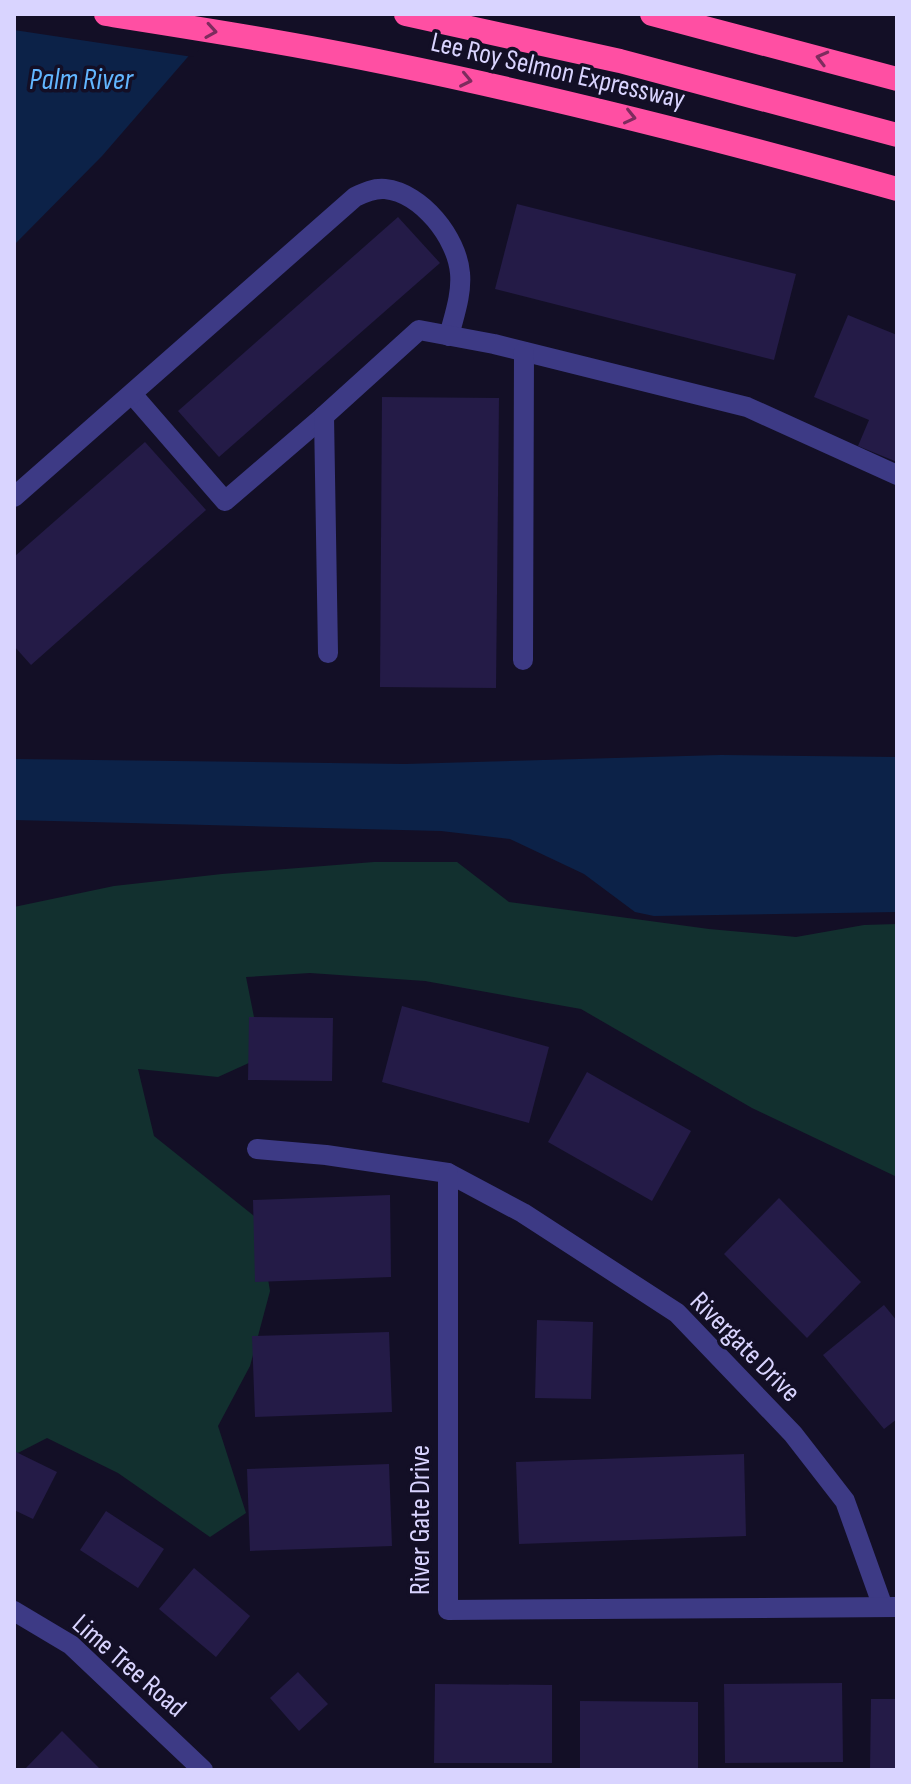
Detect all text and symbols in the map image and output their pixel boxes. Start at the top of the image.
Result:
one-way arrow [204,22,217,39]
street label: Lee Roy Selmon Expressway [428,26,688,116]
one-way arrow [815,51,829,67]
water label: Palm River [29,62,134,98]
one-way arrow [459,71,472,88]
one-way arrow [623,108,637,125]
street label: Rivergate Drive [683,1285,807,1409]
street label: River Gate Drive [404,1445,437,1595]
street label: Lime Tree Road [65,1608,193,1724]

